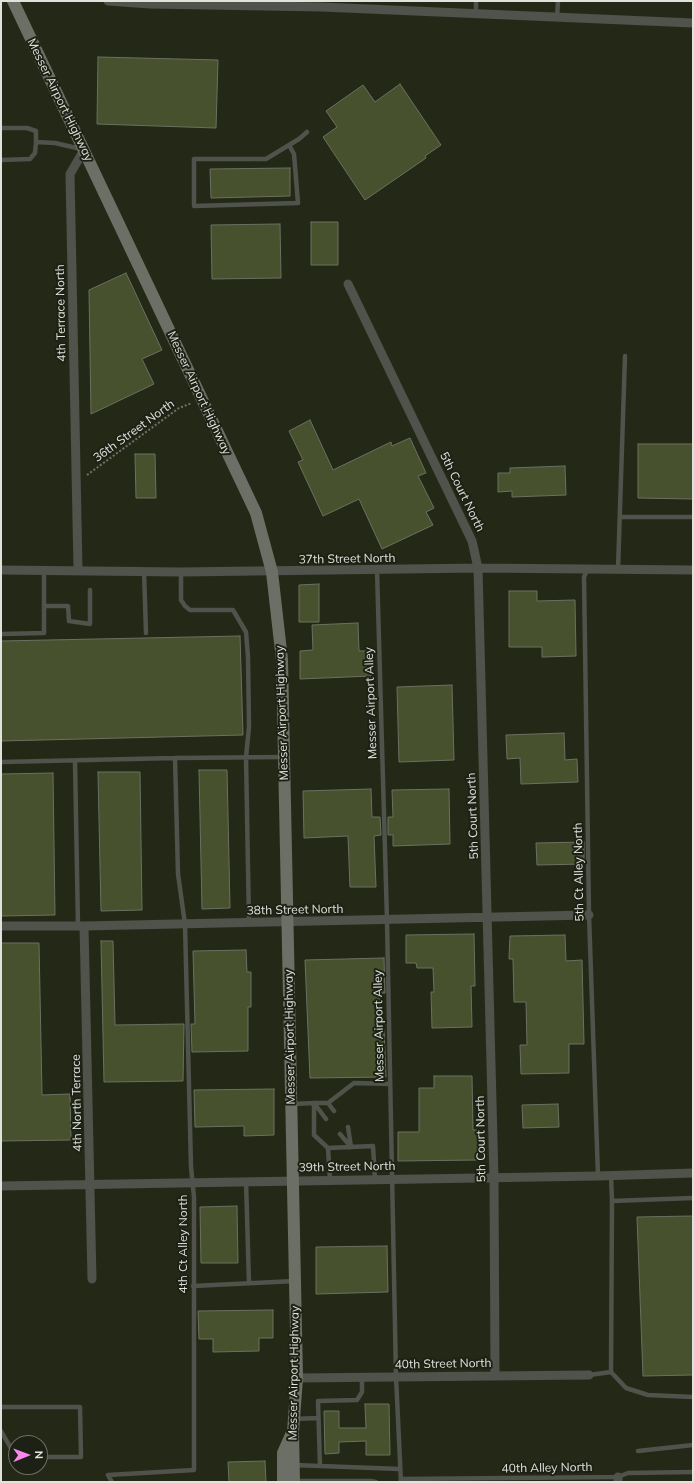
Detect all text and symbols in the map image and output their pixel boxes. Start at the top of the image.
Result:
street label: Messer Airport Highway [24,36,96,164]
street label: 4th Terrace North [53,264,69,362]
street label: Messer Airport Highway [164,329,234,457]
street label: 36th Street North [91,397,177,465]
street label: 5th Court North [436,450,488,534]
street label: 37th Street North [298,551,396,567]
street label: Messer Airport Highway [272,645,292,781]
street label: Messer Airport Alley [362,647,380,759]
street label: 5th Court North [464,772,482,860]
street label: 5th Ct Alley North [571,822,587,922]
street label: 38th Street North [246,902,344,918]
street label: Messer Airport Highway [282,969,298,1105]
street label: Messer Airport Alley [371,970,387,1082]
street label: 4th North Terrace [69,1054,85,1152]
street label: 5th Court North [473,1095,489,1183]
street label: 39th Street North [298,1159,396,1175]
street label: 4th Ct Alley North [176,1194,190,1294]
street label: Messer Airport Highway [286,1305,302,1441]
street label: 40th Street North [394,1356,492,1372]
north arrow [8,1435,48,1475]
text: N [32,1451,46,1459]
street label: 40th Alley North [501,1460,593,1476]

